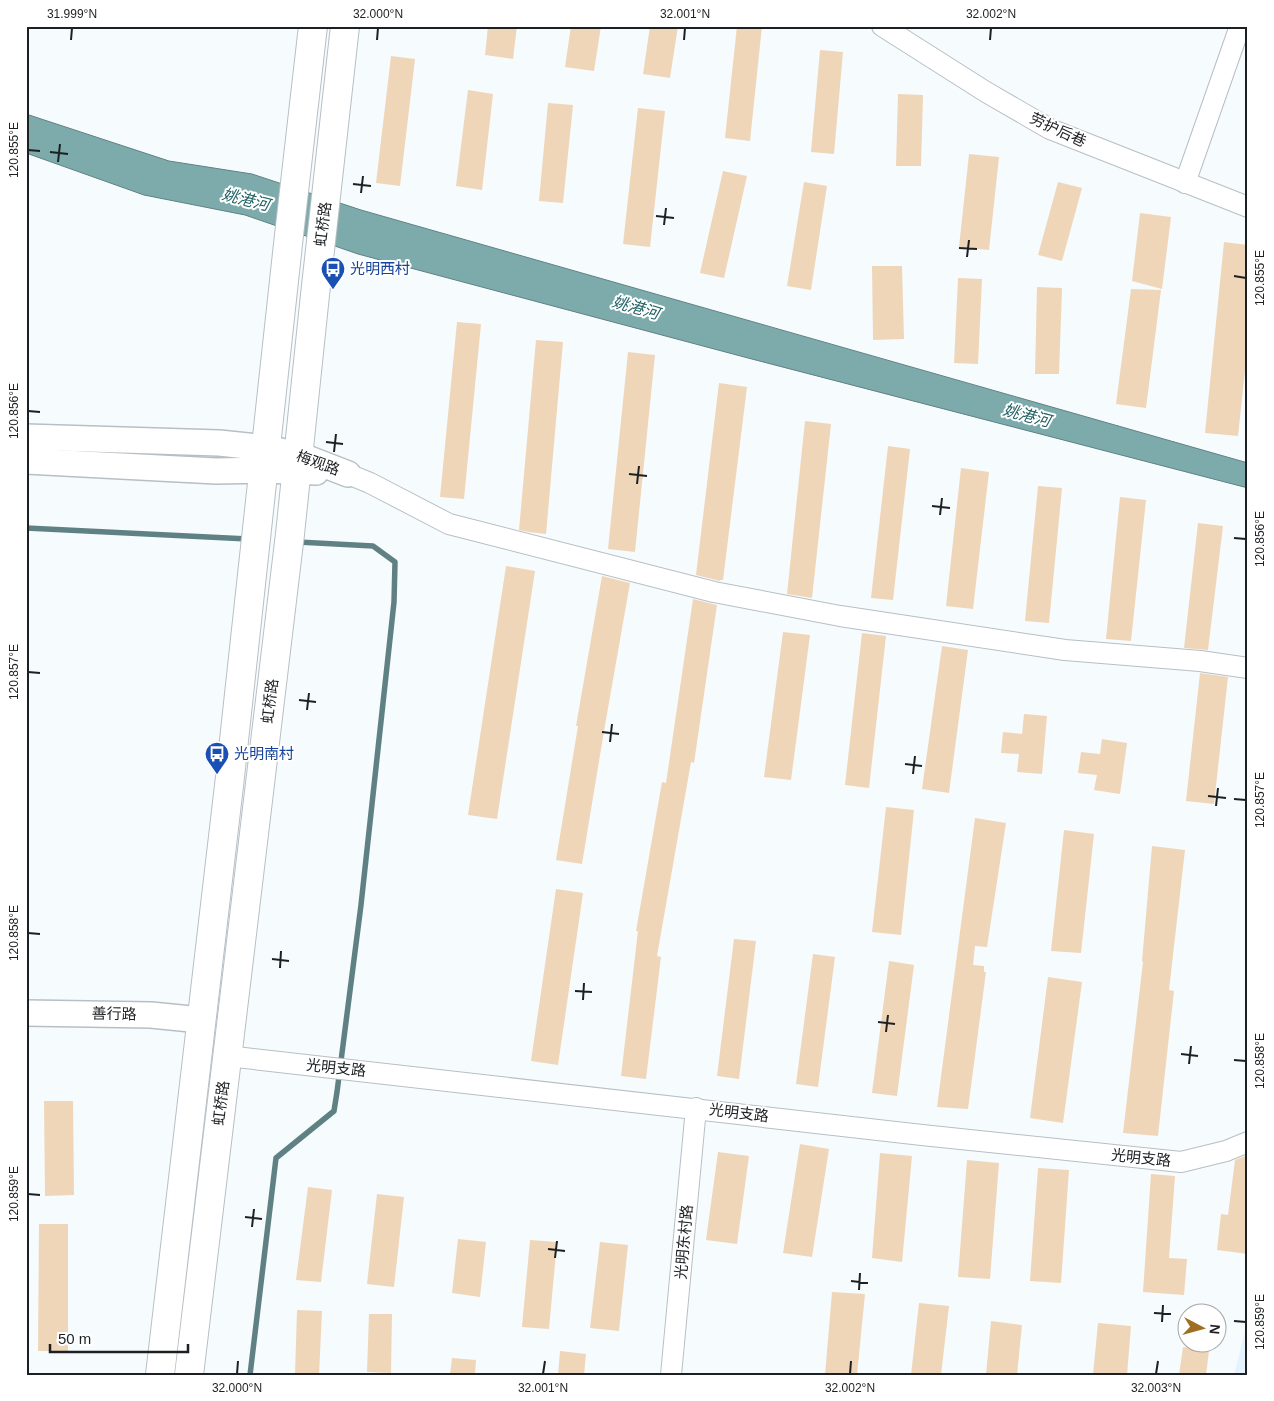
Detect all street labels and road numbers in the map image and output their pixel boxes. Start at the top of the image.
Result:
street label: 劳护后巷 [1027,109,1089,150]
street label: 虹桥路 [311,201,334,247]
street label: 梅观路 [294,447,342,478]
street label: 虹桥路 [258,678,281,724]
street label: 善行路 [91,1005,137,1022]
street label: 光明支路 [305,1056,367,1079]
street label: 虹桥路 [209,1080,232,1126]
street label: 光明支路 [708,1100,770,1125]
street label: 光明支路 [1110,1146,1172,1169]
street label: 光明东村路 [672,1204,695,1280]

